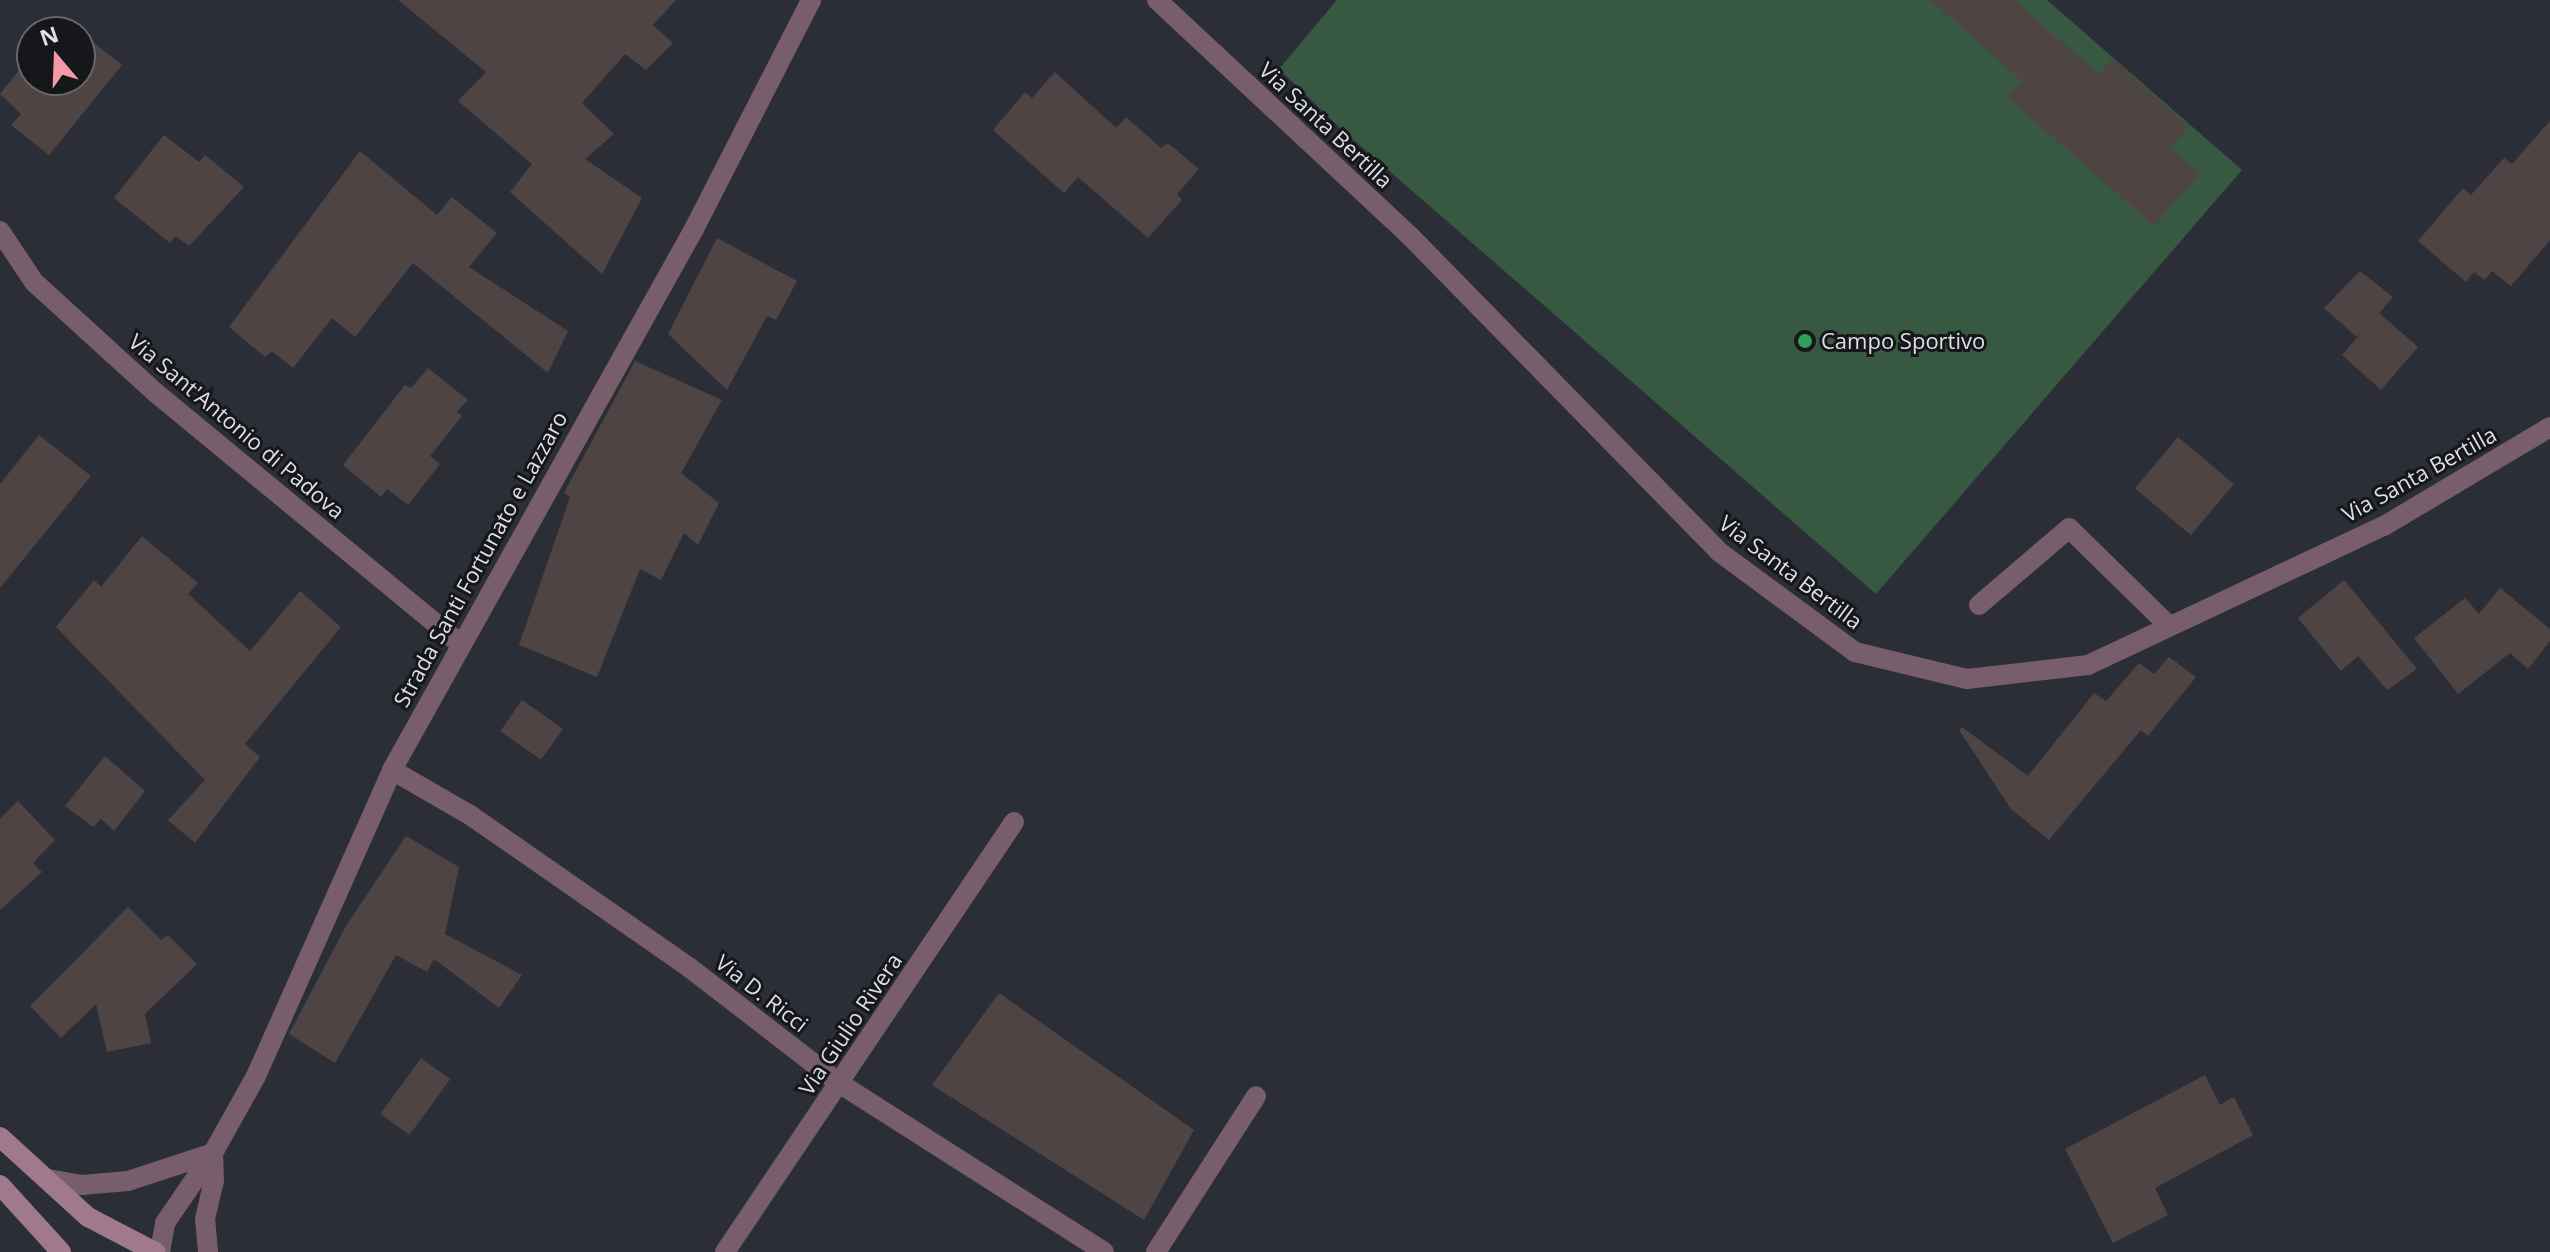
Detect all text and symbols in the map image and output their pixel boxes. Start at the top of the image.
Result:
north arrow [16,16,96,96]
text: N [35,18,62,52]
street label: Via Santa Bertilla [1254,57,1398,193]
street label: Via Sant'Antonio di Padova [124,328,350,524]
place label: Campo Sportivo [1821,328,1985,354]
marker: Campo Sportivo [1796,332,1814,350]
street label: Strada Santi Fortunato e Lazzaro [388,407,572,711]
street label: Via Santa Bertilla [2337,421,2501,527]
street label: Via Santa Bertilla [1714,510,1868,634]
street label: Via Giulio Rivera [793,948,907,1100]
street label: Via D. Ricci [711,949,813,1037]

